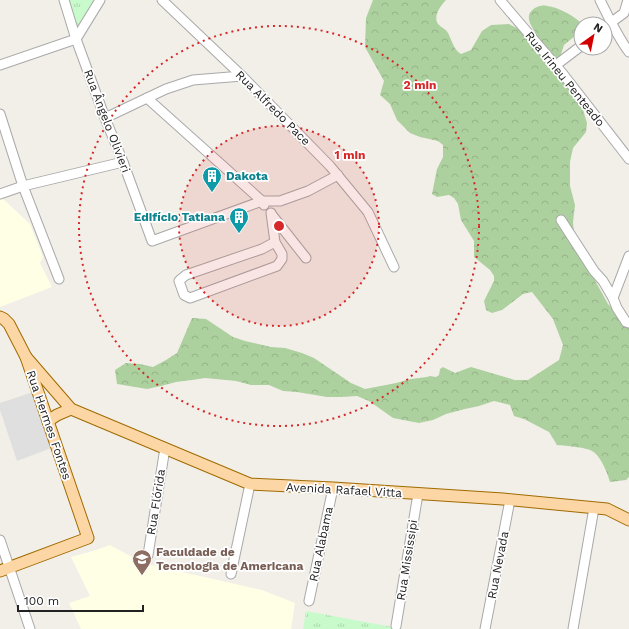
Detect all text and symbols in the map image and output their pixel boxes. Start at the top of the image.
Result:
north arrow [573,16,613,56]
text: N [591,20,605,36]
street label: Rua Irineu Penteado [522,29,608,129]
street label: Rua Ângelo Olivieri [81,67,133,175]
street label: Rua Alfredo Pace [233,68,313,148]
text: 2 min [404,78,436,92]
text: 1 min [335,148,365,162]
building icon: Dakota [201,165,223,193]
place label: Dakota [226,169,268,183]
building icon: Edifício Tatiana [228,206,250,234]
place label: Edifício Tatiana [134,210,225,224]
centre of rings [272,219,286,233]
street label: Rua Hermes Fontes [24,369,74,481]
street label: Rua Flórida [144,468,168,536]
street label: Avenida Rafael Vitta [286,480,403,500]
street label: Rua Alabama [306,505,336,583]
street label: Rua Mississipi [394,519,420,601]
street label: Rua Nevada [485,530,511,600]
place label: Faculdade de Tecnologia de Americana [156,545,303,573]
school or university icon: Faculdade de Tecnologia de Americana [131,548,153,576]
scale bar [18,587,143,613]
text: 100 m [24,594,59,608]

